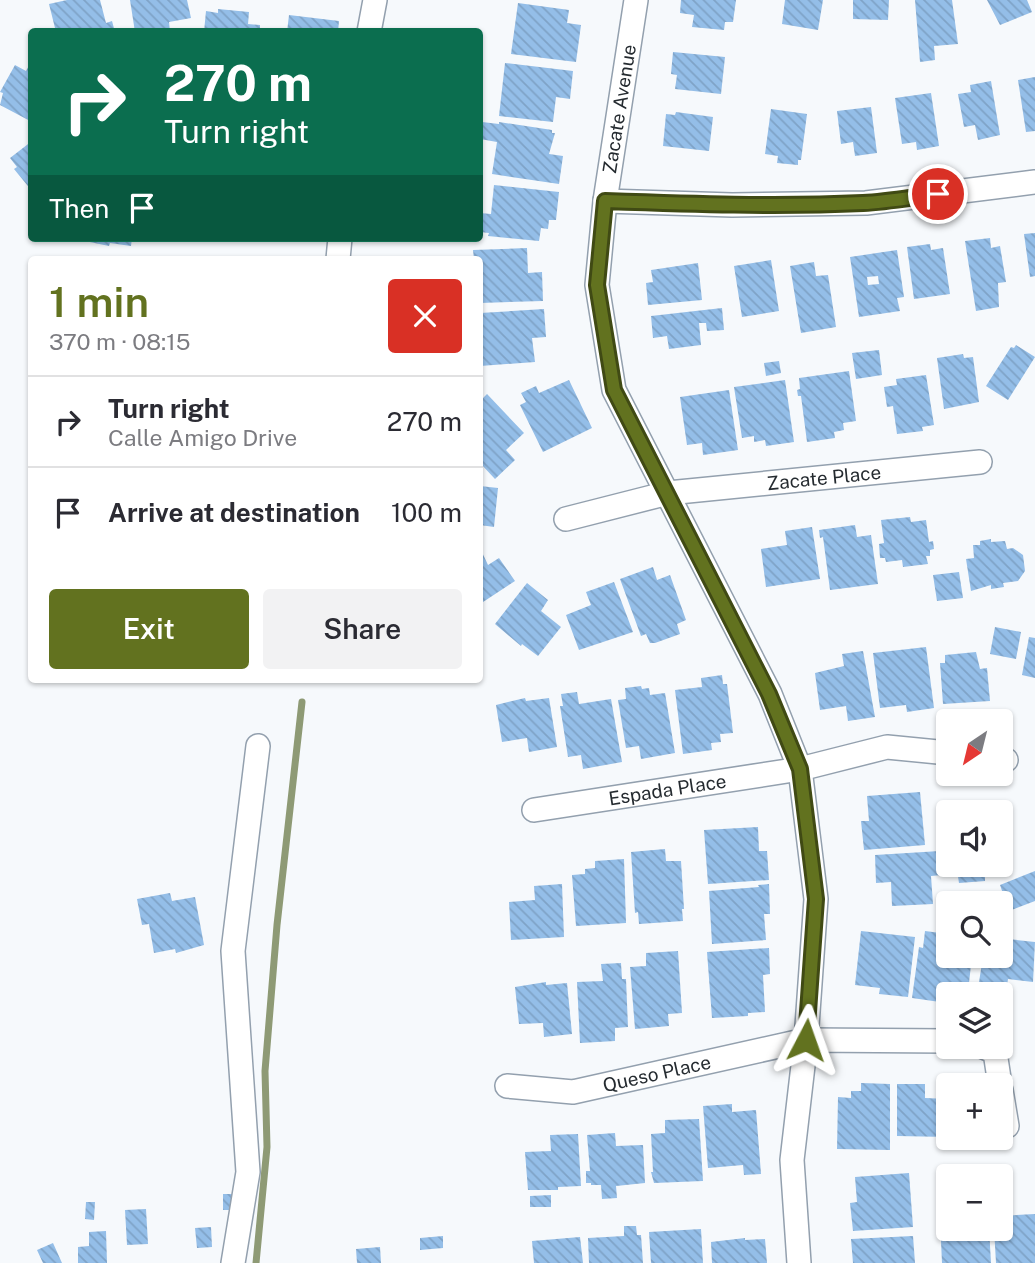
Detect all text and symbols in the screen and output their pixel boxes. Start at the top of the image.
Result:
street label: Zacate Avenue [598,43,640,175]
text: 270 m [164,54,312,112]
icon: right [49,56,140,147]
text: Turn right [164,113,309,150]
pin [908,164,968,224]
icon: arrive [919,175,957,213]
icon: arrive [123,189,161,227]
text: Then [49,193,109,224]
text: 1 min [49,277,149,326]
button: close [388,279,462,353]
text: 370 m · 08:15 [49,328,190,355]
text: Turn right [108,393,230,424]
icon: right [49,403,87,441]
text: 270 m [387,406,462,437]
text: Calle Amigo Drive [108,424,297,451]
street label: Zacate Place [766,461,882,494]
icon: arrive [49,494,87,532]
text: Arrive at destination [108,497,360,528]
text: 100 m [391,497,462,528]
button: Exit [49,589,249,669]
button: Share [263,589,462,669]
north arrow [936,709,1013,786]
map controls [936,709,1013,1241]
street label: Espada Place [607,770,728,809]
button: sound [936,800,1013,877]
button: search [936,891,1013,968]
button: layers [936,982,1013,1059]
position arrow [769,1003,843,1077]
street label: Queso Place [601,1051,713,1096]
button: + [936,1073,1013,1150]
button: − [936,1164,1013,1241]

